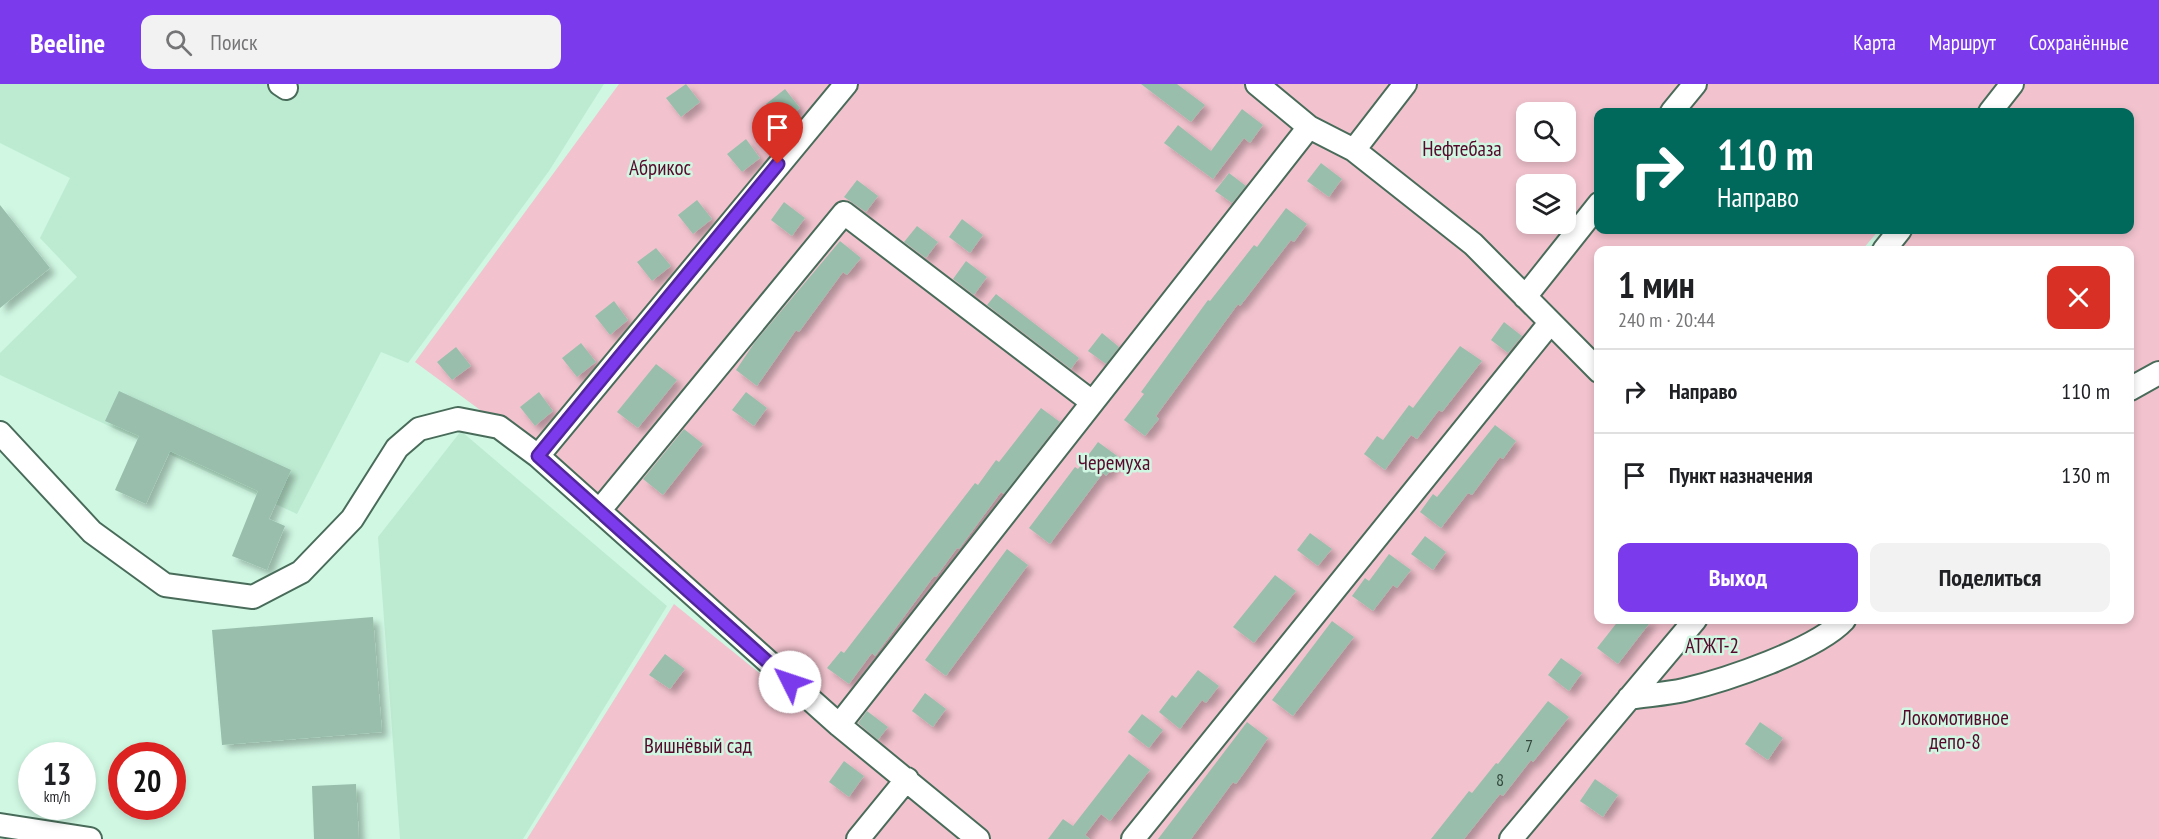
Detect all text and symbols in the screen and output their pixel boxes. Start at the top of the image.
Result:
search box [141,15,561,69]
text: Beeline [30,24,105,61]
icon: search [162,26,195,59]
text: Поиск [210,28,257,56]
text: Карта [1853,29,1896,56]
text: Маршрут [1929,29,1996,56]
text: Сохранённые [2029,29,2129,56]
pin [752,102,803,164]
map controls [1516,102,1576,234]
button: search [1516,102,1576,162]
icon: arrive [761,111,794,144]
text: 110 m [1717,127,1814,182]
icon: right [1618,132,1696,210]
park label: Нефтебаза [1422,135,1502,162]
park label: Абрикос [629,154,691,181]
button: layers [1516,174,1576,234]
text: Направо [1717,180,1799,214]
text: 1 мин [1618,261,1695,308]
button: close [2047,266,2110,329]
text: 240 m · 20:44 [1618,307,1715,333]
icon: right [1618,375,1651,408]
text: Направо [1669,377,1737,405]
text: 110 m [2061,377,2110,405]
park label: Черемуха [1078,449,1150,476]
icon: arrive [1618,459,1651,492]
text: Пункт назначения [1669,461,1813,489]
text: 130 m [2061,461,2110,489]
button: Выход [1618,543,1858,612]
button: Поделиться [1870,543,2110,612]
park label: АТЖТ-2 [1685,632,1739,659]
position arrow [758,650,822,714]
park label: Локомотивное депо-8 [1900,704,2009,755]
park label: Вишнёвый сад [644,732,752,759]
house number: 7 [1525,734,1533,757]
speed limit sign: 20 [108,742,186,820]
text: 13 [43,754,71,793]
house number: 8 [1496,768,1504,791]
text: km/h [44,787,70,806]

